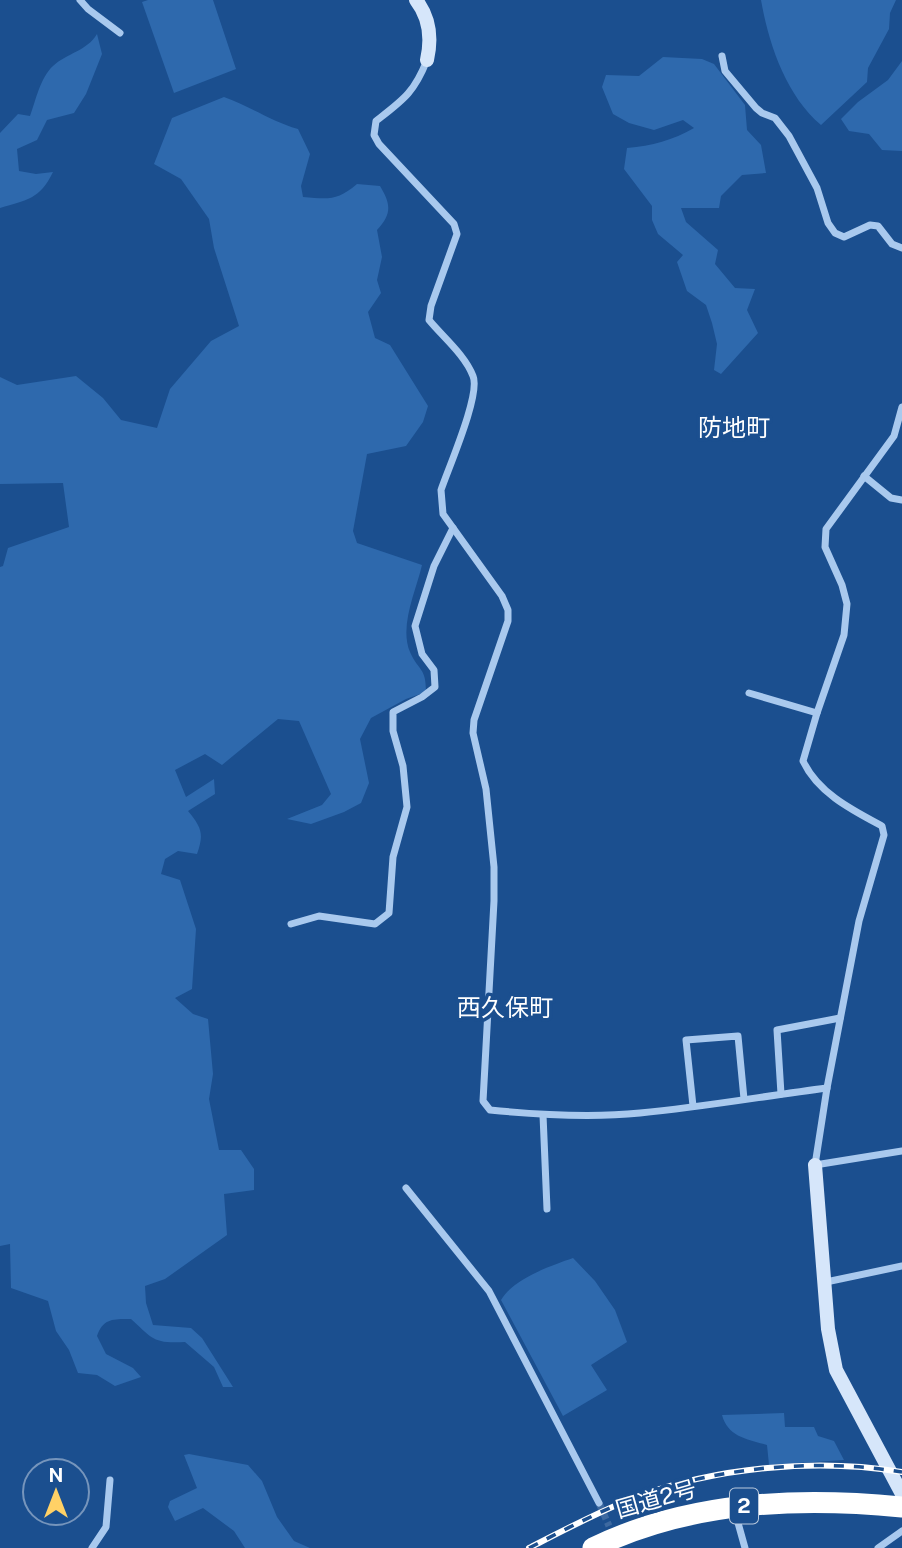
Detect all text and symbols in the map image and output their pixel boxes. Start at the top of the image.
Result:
district label: 防地町 [698,413,770,441]
district label: 西久保町 [457,993,553,1021]
north arrow [21,1457,91,1527]
text: N [49,1464,63,1486]
street label: 国道2号 [612,1474,699,1523]
road number: 2 [730,1488,758,1524]

